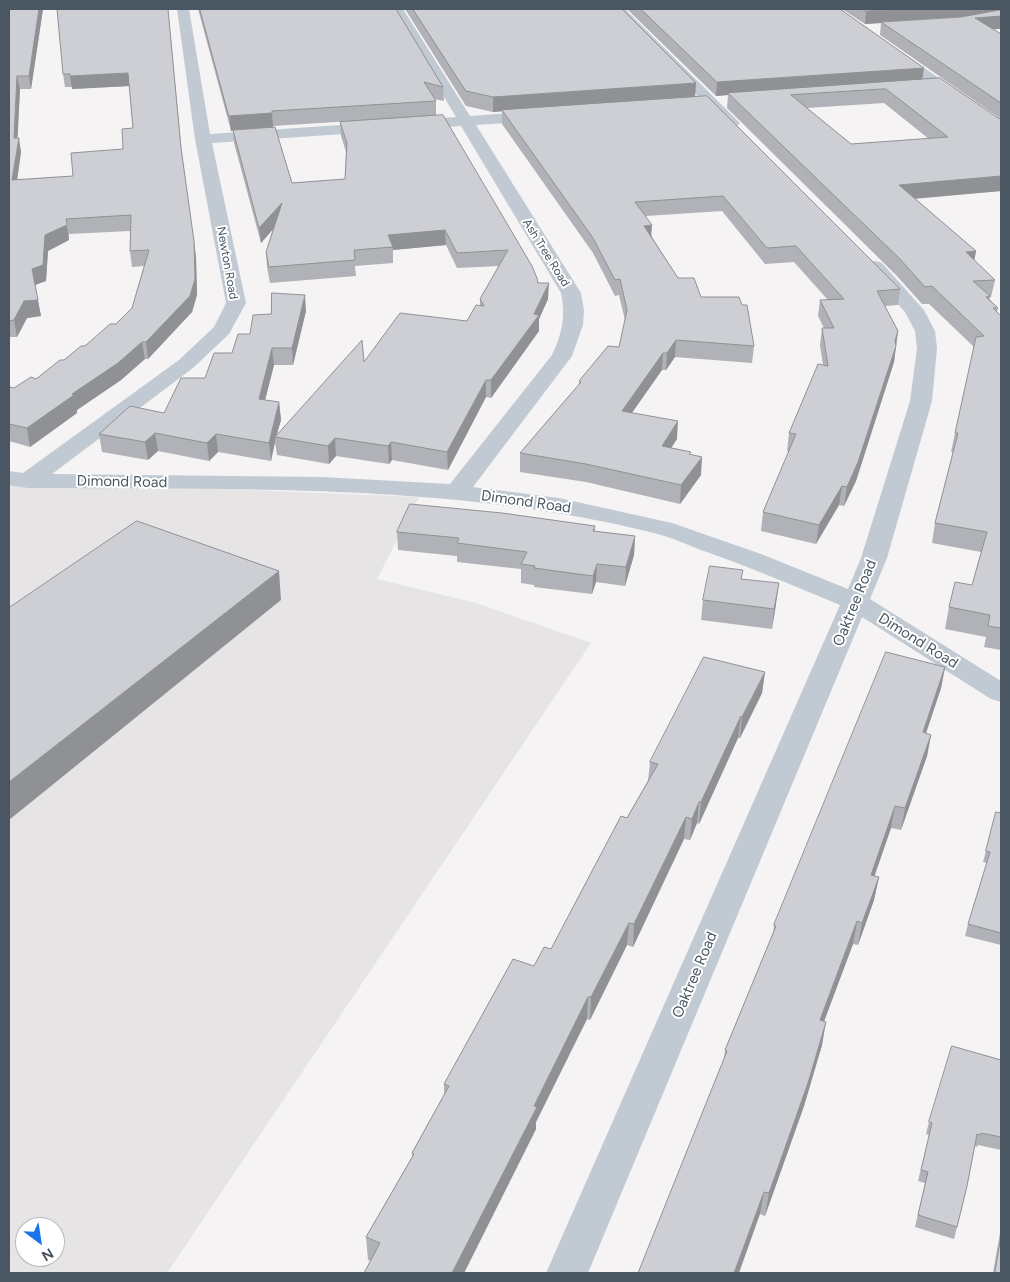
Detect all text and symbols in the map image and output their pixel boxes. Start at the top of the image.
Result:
street label: Ash Tree Road [519,216,573,290]
street label: Newton Road [213,225,241,301]
street label: Dimond Road [77,472,167,492]
street label: Dimond Road [480,487,572,517]
street label: Oaktree Road [829,557,881,649]
street label: Dimond Road [875,609,961,673]
street label: Oaktree Road [669,929,721,1021]
north arrow [15,1217,65,1267]
text: N [38,1244,56,1264]

